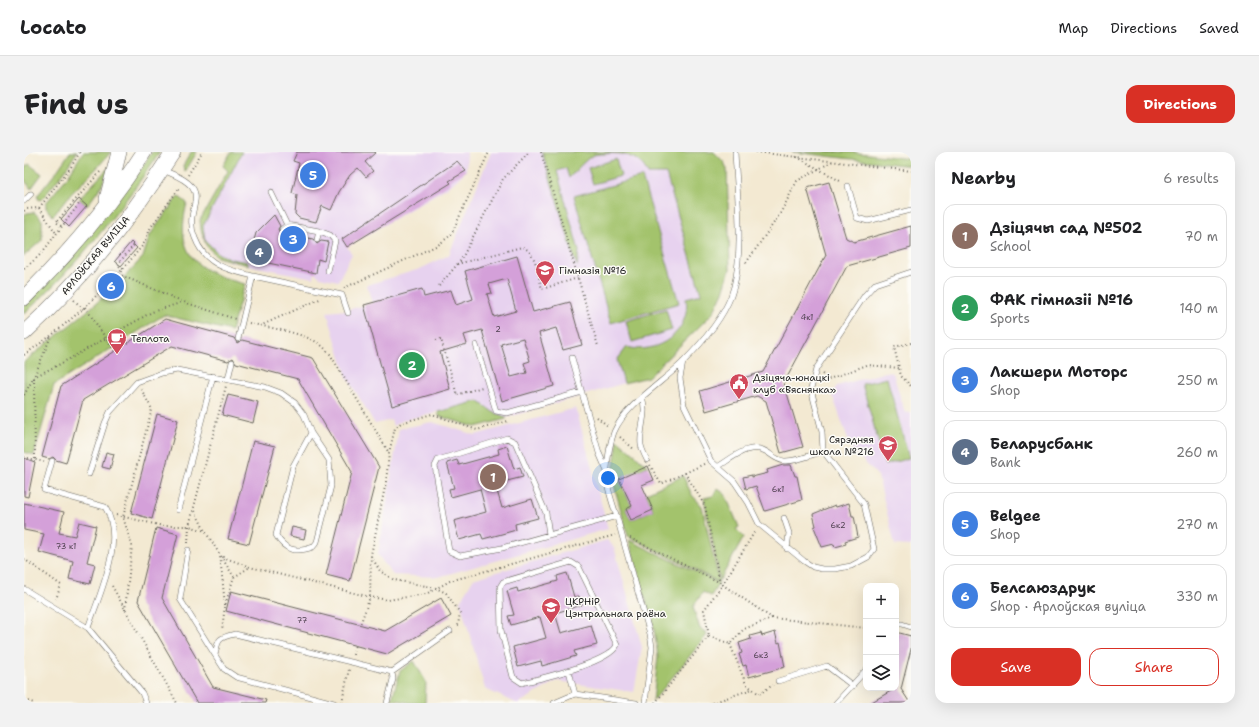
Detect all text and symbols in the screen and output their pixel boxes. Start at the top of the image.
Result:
text: Locato [20,15,87,40]
text: Map [1059,19,1089,37]
text: Directions [1111,19,1177,37]
text: Saved [1199,19,1239,37]
text: Find us [24,85,129,123]
button: Directions [1126,85,1235,123]
pin: 5 [300,160,326,190]
text: Nearby [951,167,1016,189]
text: 6 results [1163,170,1219,187]
street label: АРЛОЎСКАЯ ВУЛІЦА [58,213,132,298]
text: Дзіцячы сад №502 [990,218,1142,238]
pin: 3 [280,224,306,254]
text: 1 [962,228,968,245]
text: 70 m [1184,228,1218,245]
pin: 4 [246,237,272,267]
text: School [990,238,1031,255]
school or university icon: Гімназія №16 [534,259,556,287]
place label: Гімназія №16 [559,264,626,277]
pin: 6 [98,271,124,301]
text: ФАК гімназіі №16 [990,290,1133,310]
text: 2 [960,300,970,317]
text: 140 m [1179,300,1218,317]
text: Sports [990,310,1030,327]
house number: 4к1 [801,312,813,323]
house number: 2 [495,324,501,335]
cafe icon: Теплота [106,327,128,355]
place label: Теплота [131,332,170,345]
pin: 2 [399,350,425,380]
text: Лакшери Моторс [990,362,1128,382]
place label: Дзіцяча-юнацкі клуб «Вяснянка» [753,371,836,396]
public building icon: Дзіцяча-юнацкі клуб «Вяснянка» [728,372,750,400]
text: 3 [960,372,970,389]
text: 250 m [1177,372,1218,389]
text: Shop [990,382,1020,399]
place label: Сярэдняя школа №216 [810,433,874,458]
school or university icon: Сярэдняя школа №216 [877,434,899,462]
text: Беларусбанк [990,434,1093,454]
text: 4 [960,444,970,461]
text: 260 m [1176,444,1218,461]
text: Bank [990,454,1021,471]
pin: 1 [480,462,506,492]
your location [598,468,618,488]
house number: 6к1 [772,484,784,495]
text: Belgee [990,506,1041,526]
text: 5 [961,516,969,533]
text: 270 m [1176,516,1218,533]
house number: 6к2 [830,520,846,531]
text: Shop [990,526,1020,543]
house number: 73 к1 [56,541,76,552]
text: Белсаюздрук [990,578,1096,598]
map controls [863,583,899,691]
button: + [863,583,899,619]
text: 6 [960,588,970,605]
text: 330 m [1176,588,1218,605]
place label: ЦКРНіР Цэнтральнага раёна [565,595,667,620]
school or university icon: ЦКРНіР Цэнтральнага раёна [540,596,562,624]
text: Shop · Арлоўская вуліца [990,598,1146,615]
house number: 77 [297,615,308,626]
button: − [863,619,899,655]
button: Save [951,648,1081,686]
button: Share [1089,648,1219,686]
house number: 6к3 [753,650,769,661]
button: layers [863,655,899,691]

